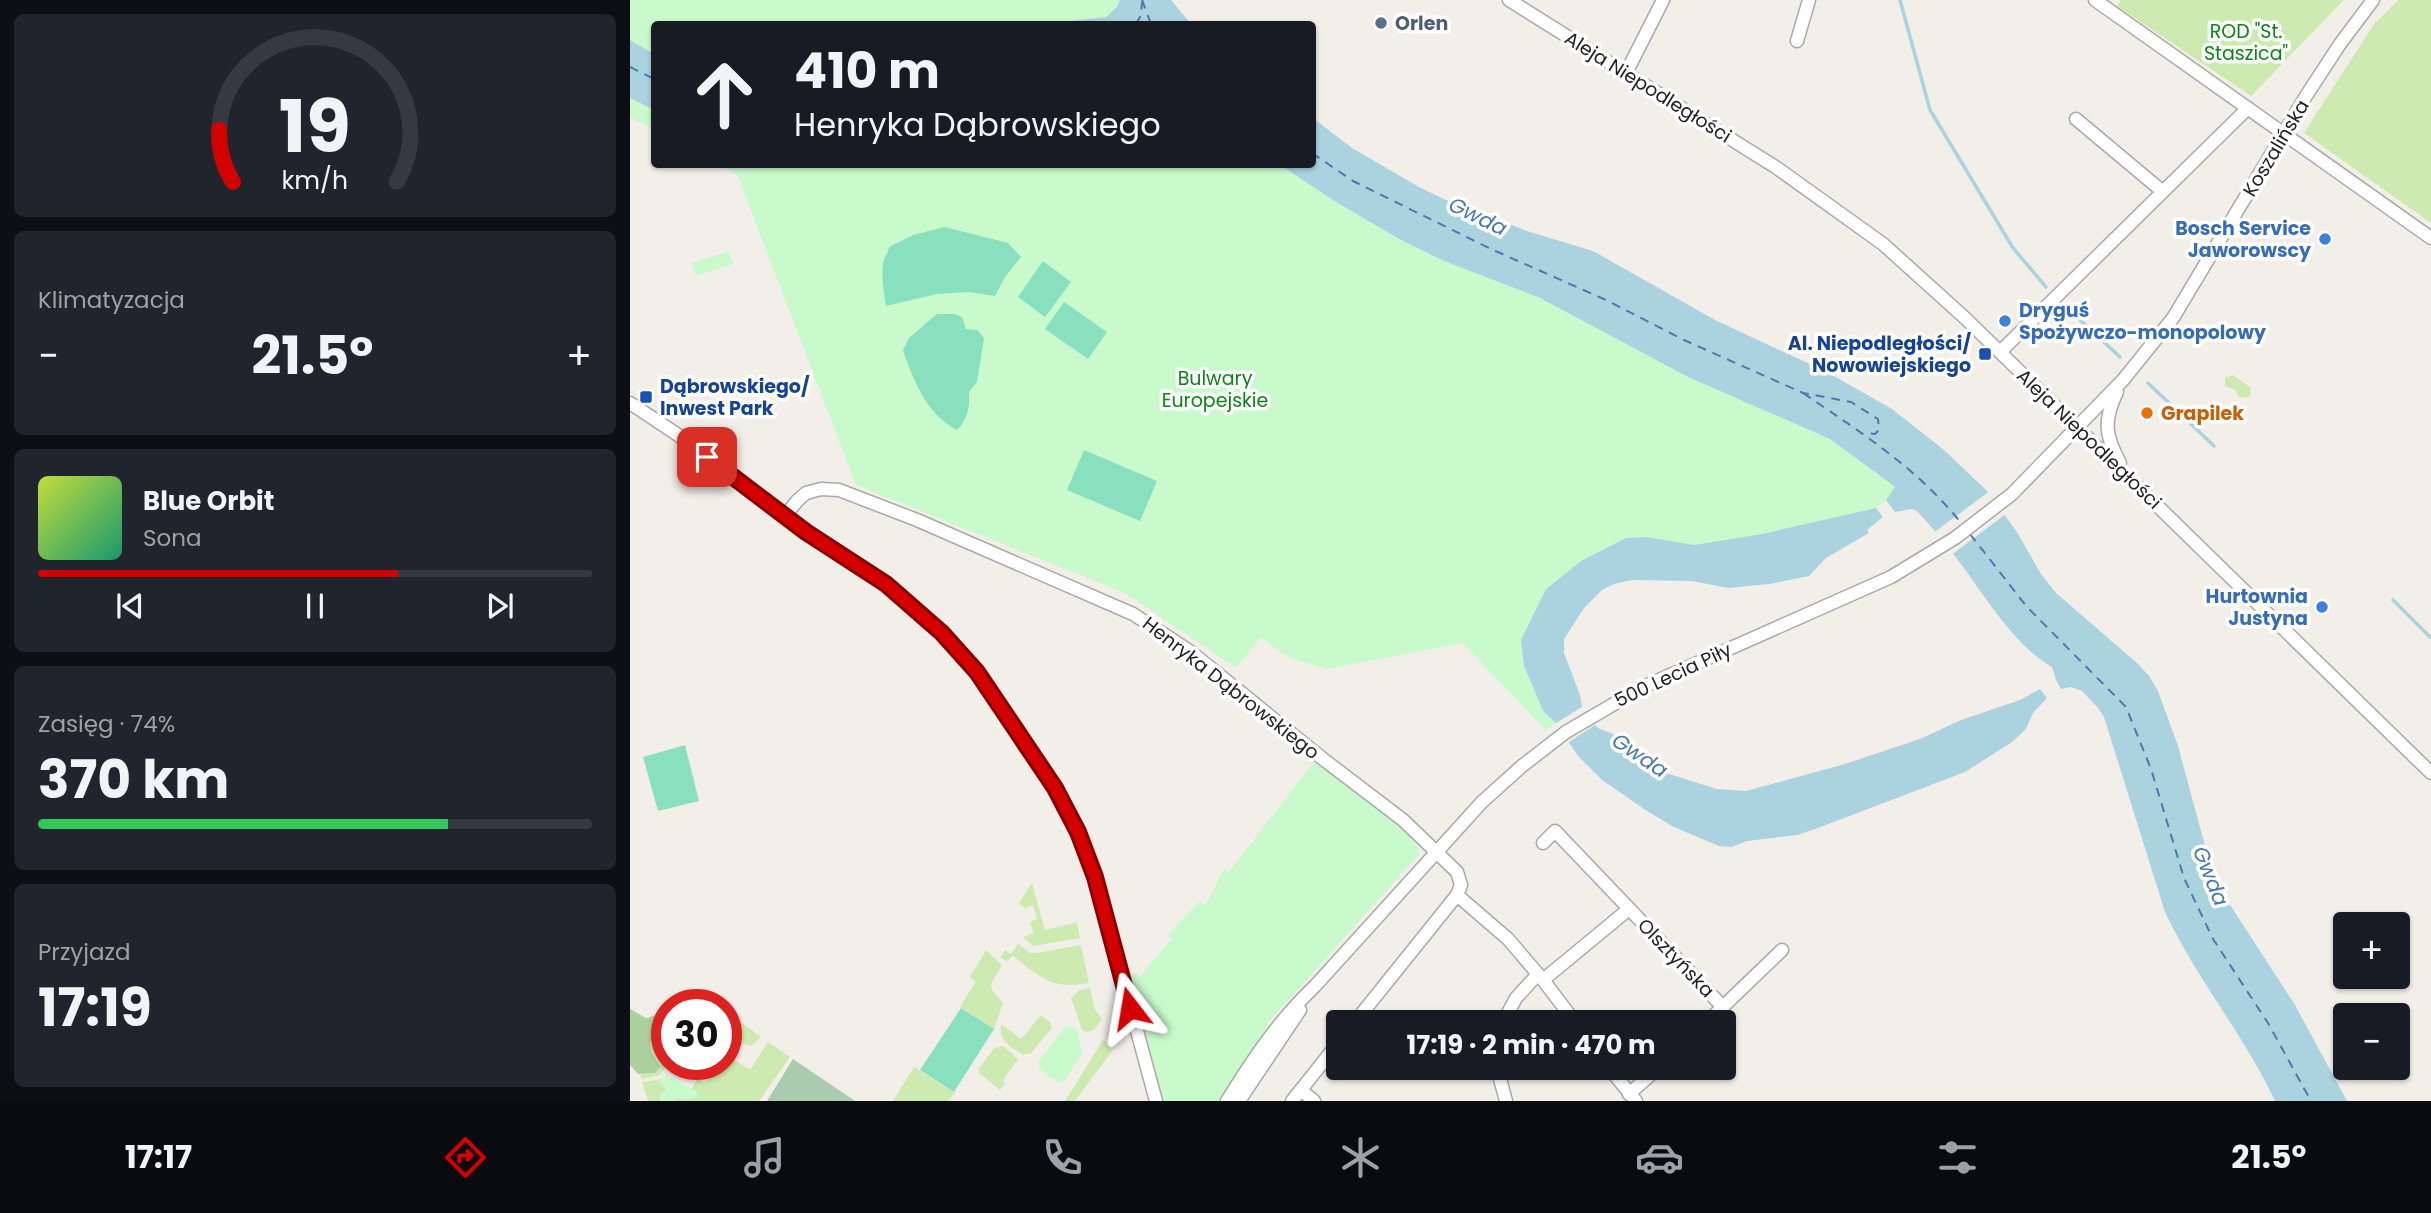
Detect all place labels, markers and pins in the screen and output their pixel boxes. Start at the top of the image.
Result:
place label: Orlen [1395,10,1448,37]
marker: Orlen [1373,15,1389,31]
place label: Bosch Service Jaworowscy [2175,215,2312,264]
marker: Bosch Service Jaworowscy [2317,231,2333,247]
place label: Dryguś Spożywczo-monopolowy [2019,297,2267,346]
marker: Dryguś Spożywczo-monopolowy [1997,313,2013,329]
place label: Al. Niepodległości/ Nowowiejskiego [1788,330,1971,379]
marker: Al. Niepodległości/ Nowowiejskiego [1977,346,1993,362]
place label: Dąbrowskiego/ Inwest Park [660,373,810,422]
marker: Dąbrowskiego/ Inwest Park [638,389,654,405]
place label: Grapilek [2161,400,2244,427]
marker: Grapilek [2139,405,2155,421]
pin [677,427,737,487]
place label: Hurtownia Justyna [2206,583,2308,632]
marker: Hurtownia Justyna [2314,599,2330,615]

